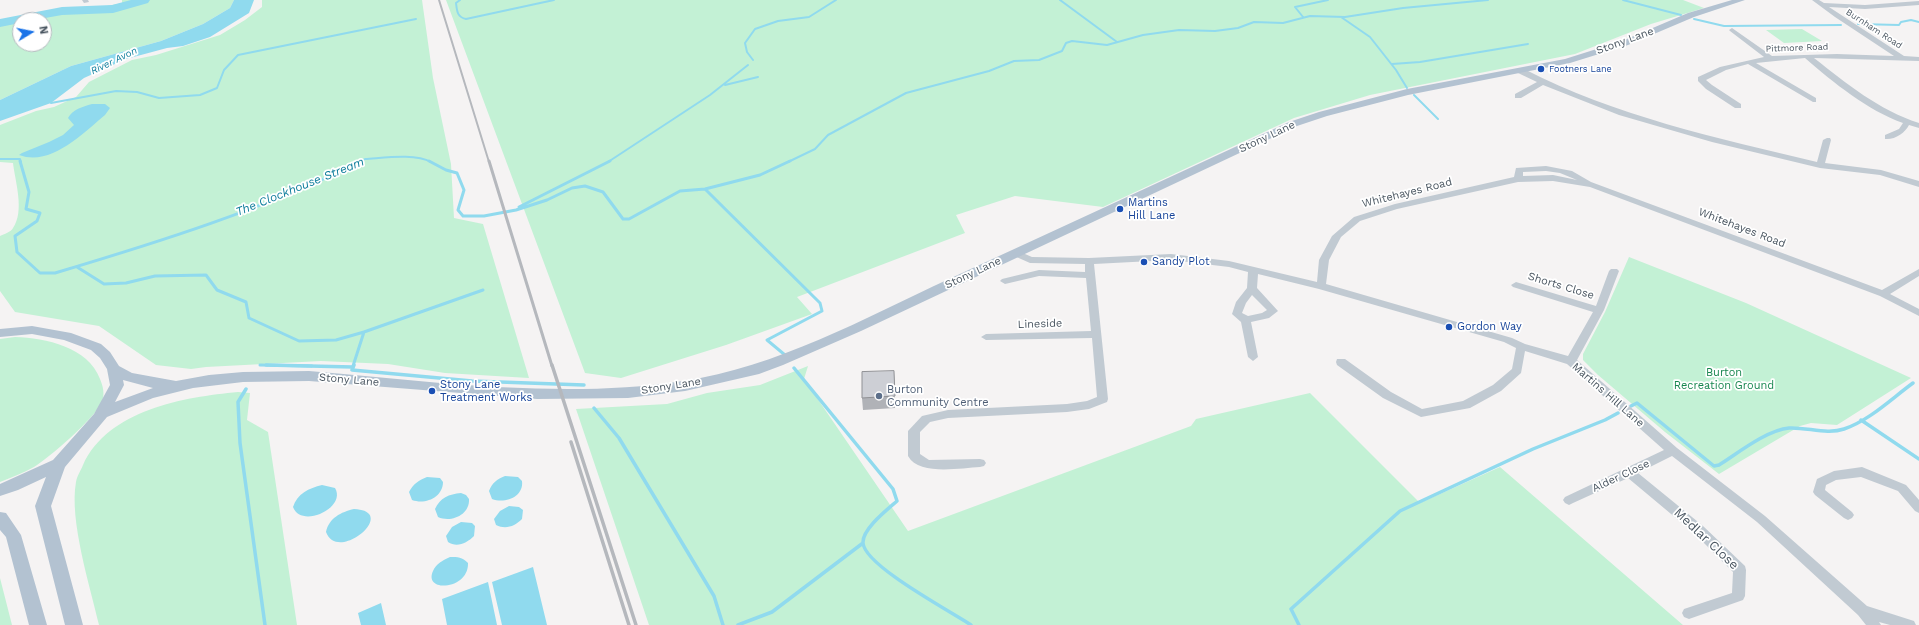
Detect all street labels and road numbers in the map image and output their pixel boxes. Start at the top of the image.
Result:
street label: Burnham Road [1844,7,1904,51]
street label: Stony Lane [1594,24,1656,58]
street label: Pittmore Road [1766,42,1828,54]
street label: Stony Lane [1237,118,1297,156]
street label: Whitehayes Road [1361,175,1453,211]
street label: Whitehayes Road [1697,205,1787,251]
street label: Stony Lane [943,254,1003,292]
street label: Shorts Close [1526,270,1596,302]
street label: Lineside [1017,317,1063,331]
street label: Martins Hill Lane [1569,360,1647,430]
street label: Stony Lane [318,371,380,389]
street label: Stony Lane [640,375,702,397]
street label: Alder Close [1590,457,1652,495]
street label: Medlar Close [1670,505,1742,573]

